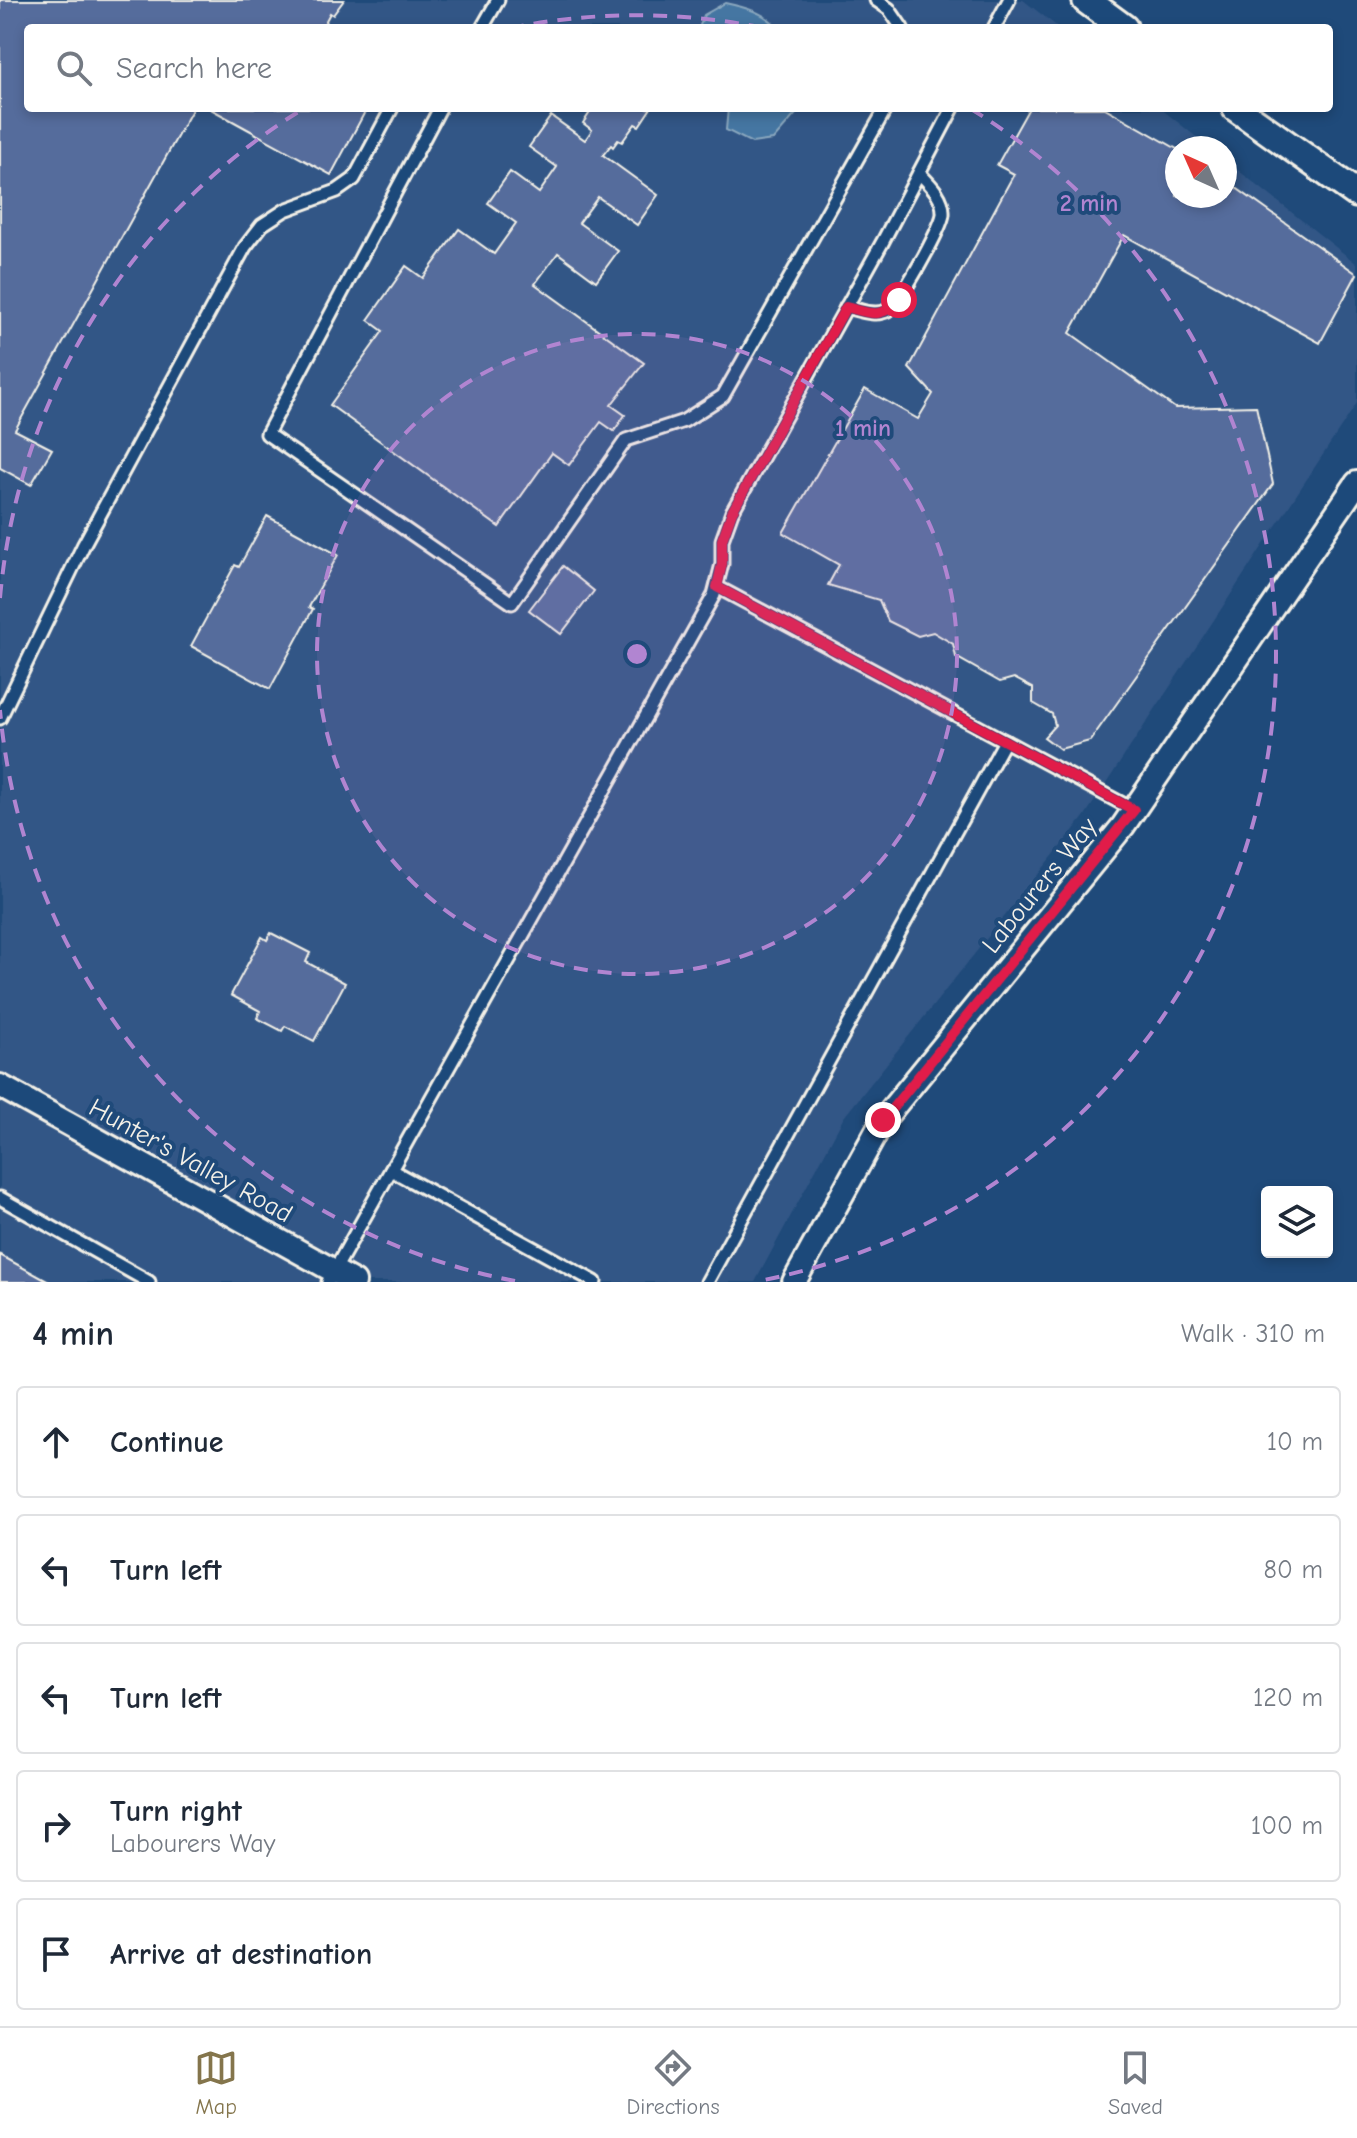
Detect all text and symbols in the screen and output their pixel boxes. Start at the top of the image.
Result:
search box [24,24,1333,112]
icon: search [52,46,96,90]
text: Search here [116,51,272,86]
north arrow [1165,136,1237,208]
text: 2 min [1060,189,1118,217]
route start [881,282,917,318]
text: 1 min [835,414,891,442]
centre of rings [623,640,651,668]
street label: Labourers Way [976,812,1104,959]
street label: Hunter's Valley Road [84,1093,297,1229]
route end [865,1102,901,1138]
map controls [1261,1186,1333,1258]
button: layers [1261,1186,1333,1258]
text: 4 min [32,1314,114,1354]
text: Walk · 310 m [1181,1319,1325,1349]
icon: ahead [34,1420,78,1464]
text: Continue [110,1425,224,1460]
text: 10 m [1267,1427,1323,1457]
icon: left [34,1548,78,1592]
text: Turn left [110,1553,222,1588]
text: 80 m [1264,1555,1323,1585]
icon: left [34,1676,78,1720]
text: Turn left [110,1681,222,1716]
text: 120 m [1253,1683,1323,1713]
text: Turn right [110,1794,242,1829]
icon: right [34,1804,78,1848]
text: 100 m [1251,1811,1323,1841]
text: Labourers Way [110,1829,275,1859]
icon: arrive [34,1932,78,1976]
text: Arrive at destination [110,1937,372,1972]
tab: Map [194,2046,238,2120]
tab: Directions [627,2046,720,2120]
tab: Saved [1108,2046,1163,2120]

